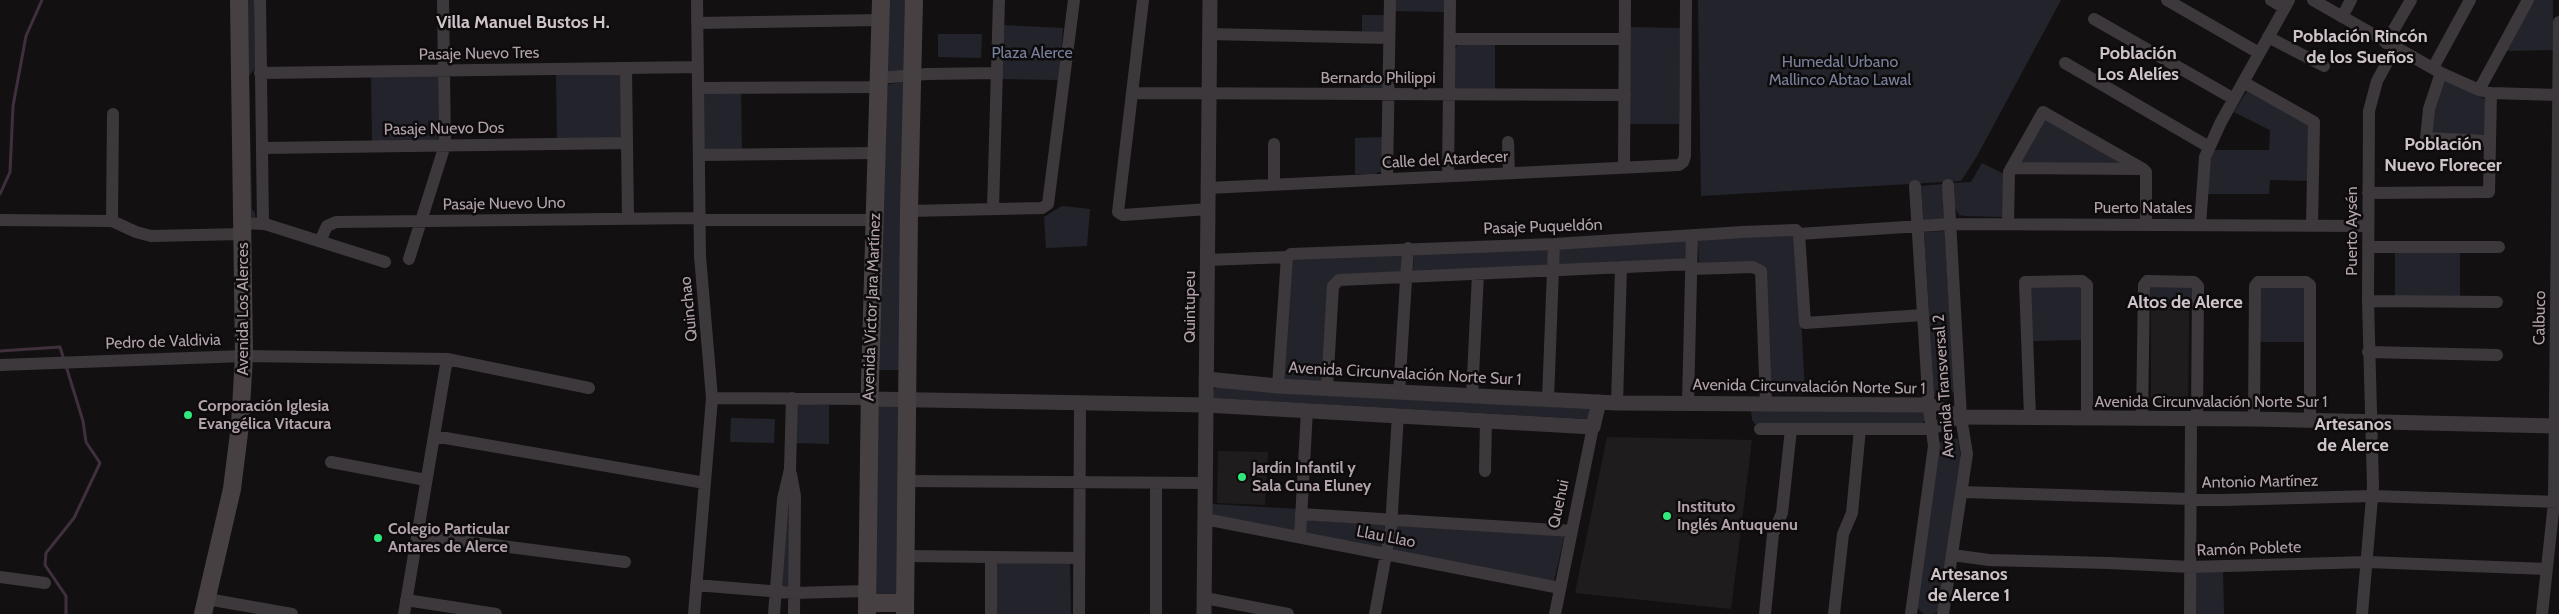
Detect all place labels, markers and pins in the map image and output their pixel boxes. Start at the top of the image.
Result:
place label: Corporación Iglesia Evangélica Vitacura [198,396,331,434]
marker: Corporación Iglesia Evangélica Vitacura [182,409,194,421]
place label: Jardín Infantil y Sala Cuna Eluney [1252,458,1371,496]
marker: Jardín Infantil y Sala Cuna Eluney [1236,471,1248,483]
place label: Instituto Inglés Antuquenu [1677,497,1798,535]
marker: Instituto Inglés Antuquenu [1661,510,1673,522]
place label: Colegio Particular Antares de Alerce [388,519,510,557]
marker: Colegio Particular Antares de Alerce [372,532,384,544]

